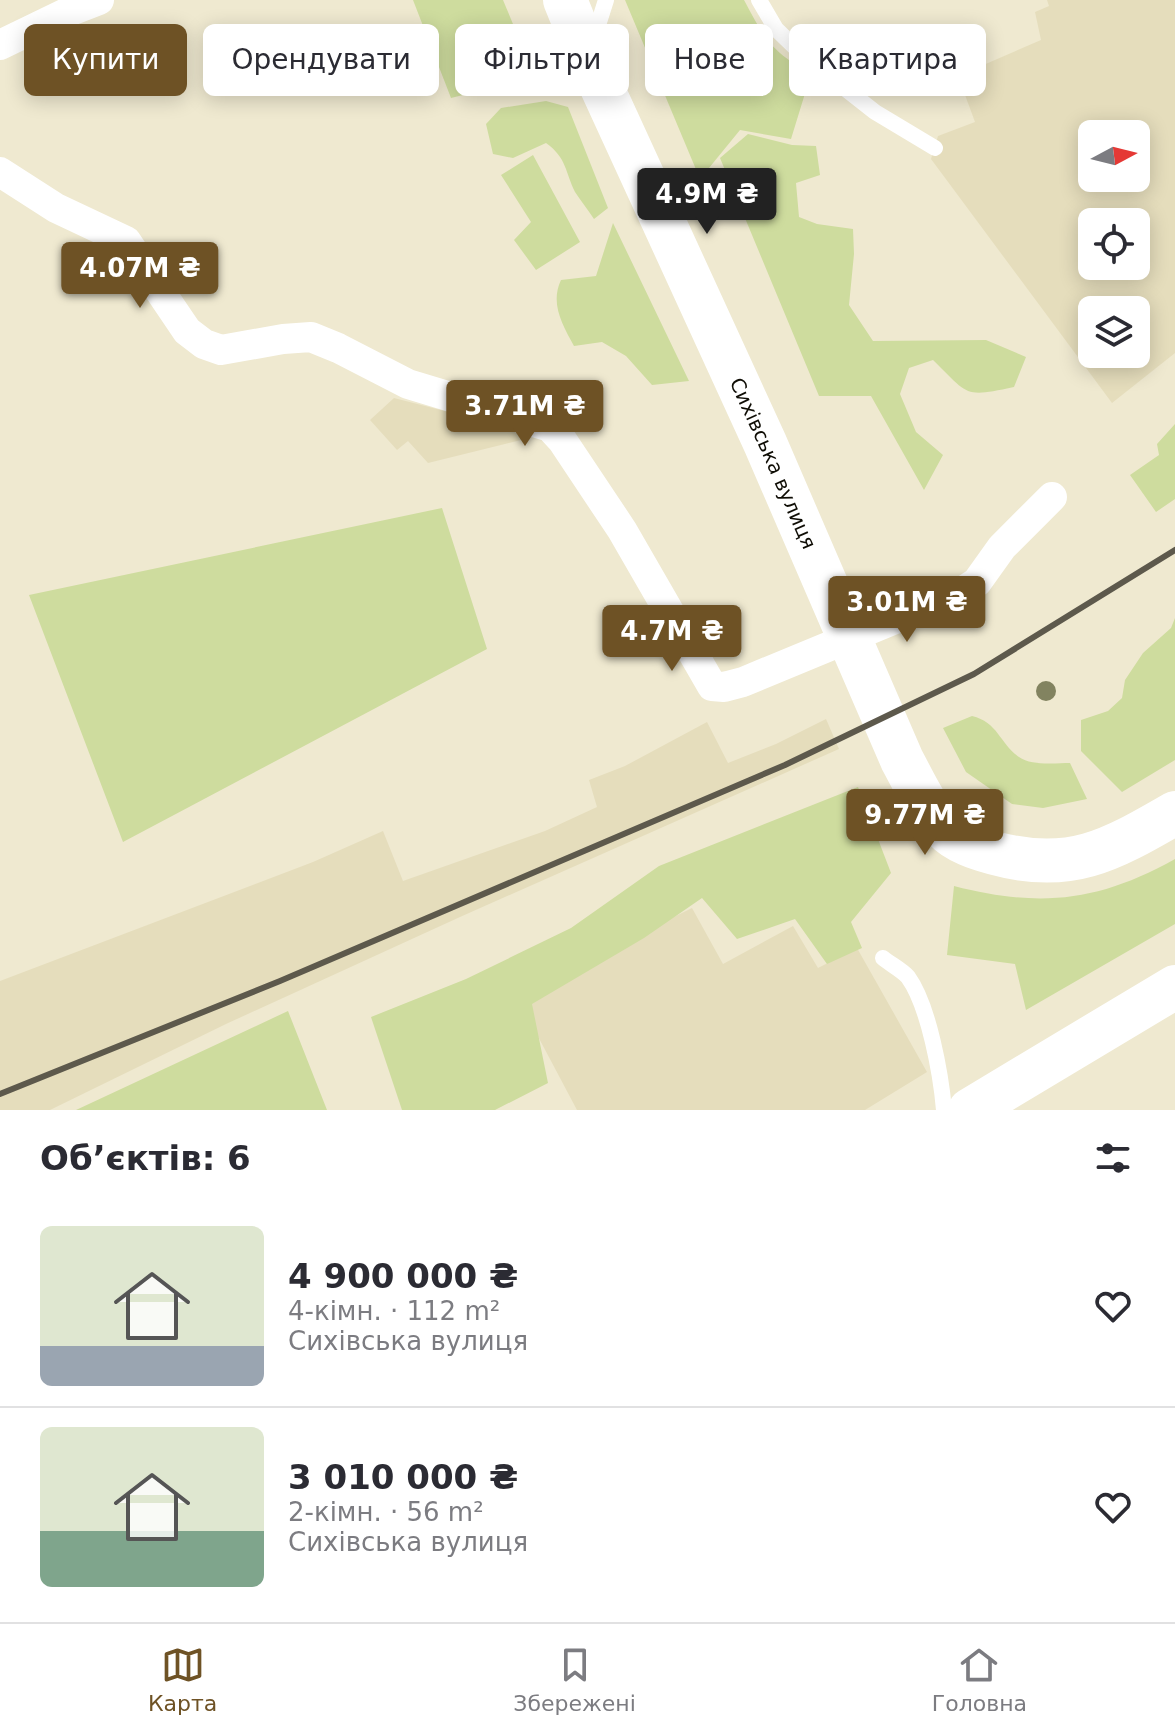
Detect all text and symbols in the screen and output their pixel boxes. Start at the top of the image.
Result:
chip: Купити [24,24,187,96]
chip: Орендувати [203,24,439,96]
chip: Фільтри [455,24,629,96]
chip: Нове [645,24,773,96]
chip: Квартира [789,24,986,96]
north arrow [1078,120,1150,192]
map controls [1078,120,1150,368]
pin: 4.9M ₴ [642,168,772,236]
text: 4.9M ₴ [655,179,759,209]
button: locate [1078,208,1150,280]
pin: 4.07M ₴ [66,242,214,310]
text: 4.07M ₴ [79,253,201,283]
button: layers [1078,296,1150,368]
street label: Сихівська вулиця [725,374,821,553]
pin: 3.71M ₴ [451,380,599,448]
text: 3.71M ₴ [464,391,586,421]
pin: 3.01M ₴ [833,576,981,644]
text: 3.01M ₴ [846,587,968,617]
pin: 4.7M ₴ [607,605,737,673]
text: 4.7M ₴ [620,616,724,646]
pin: 9.77M ₴ [851,789,999,857]
text: 9.77M ₴ [864,800,986,830]
icon: filters [1091,1136,1135,1180]
text: Об’єктів: 6 [40,1138,251,1178]
text: 4 900 000 ₴ [288,1256,518,1296]
icon: home [104,1258,200,1354]
icon: heart [1091,1284,1135,1328]
text: 4-кімн. · 112 m² [288,1296,500,1326]
text: Сихівська вулиця [288,1326,528,1356]
text: 3 010 000 ₴ [288,1457,518,1497]
icon: home [104,1459,200,1555]
icon: heart [1091,1485,1135,1529]
text: 2-кімн. · 56 m² [288,1497,484,1527]
text: Сихівська вулиця [288,1527,528,1557]
tab: Карта [148,1643,217,1716]
tab: Збережені [513,1643,636,1716]
tab: Головна [932,1643,1027,1716]

